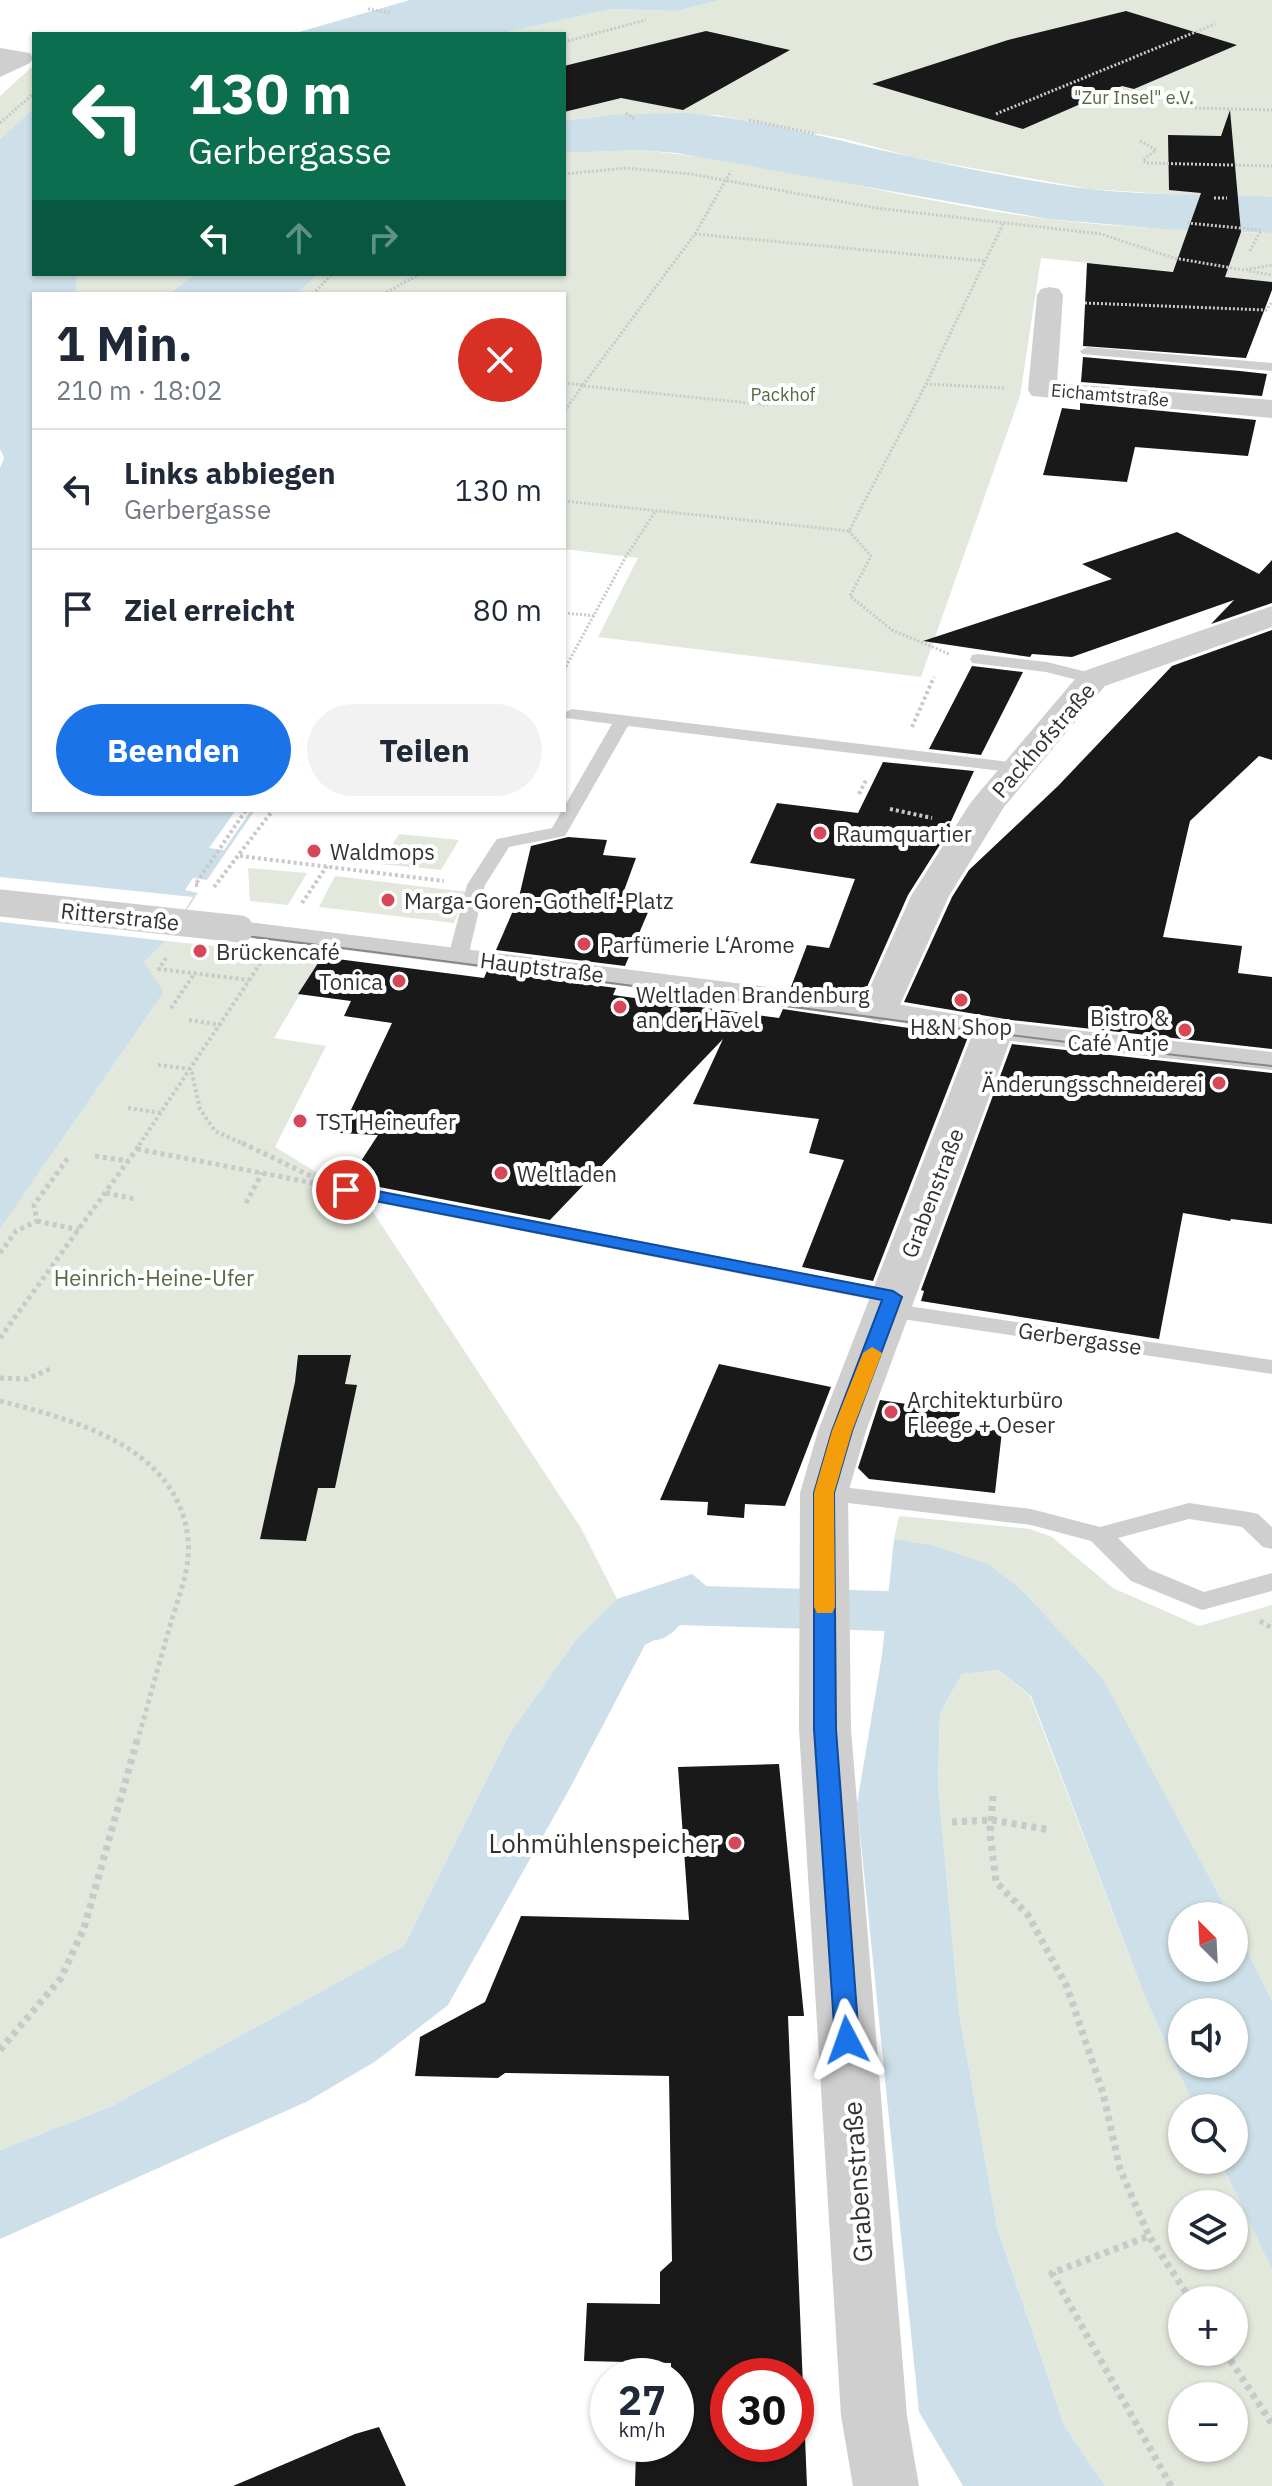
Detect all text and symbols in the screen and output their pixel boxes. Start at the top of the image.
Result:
text: 130 m [188,57,352,129]
icon: left [56,64,160,168]
park label: "Zur Insel" e.V. [1074,86,1194,109]
text: Gerbergasse [188,127,392,174]
icon: left [193,216,237,260]
icon: ahead [277,216,321,260]
icon: right [361,216,405,260]
text: 1 Min. [56,312,193,374]
button: close [458,318,542,402]
text: 210 m · 18:02 [56,373,222,407]
street label: Eichamtstraße [1050,378,1170,412]
park label: Packhof [751,383,816,406]
text: Links abbiegen [124,453,336,492]
icon: left [56,467,100,511]
text: 130 m [455,470,542,509]
text: Gerbergasse [124,492,271,526]
icon: arrive [56,587,100,631]
text: Ziel erreicht [124,590,295,629]
text: 80 m [473,590,542,629]
street label: Packhofstraße [985,676,1101,804]
button: Beenden [56,704,291,796]
button: Teilen [307,704,542,796]
place label: Raumquartier [836,819,972,848]
marker: Raumquartier [811,824,829,842]
place label: Waldmops [330,837,435,866]
marker: Waldmops [305,842,323,860]
place label: Marga-Goren-Gothelf-Platz [404,886,674,915]
marker: Marga-Goren-Gothelf-Platz [379,891,397,909]
street label: Ritterstraße [59,895,181,937]
place label: Parfümerie L‘Arome [600,930,795,959]
marker: Parfümerie L‘Arome [575,935,593,953]
place label: Brückencafé [216,937,340,966]
marker: Brückencafé [191,942,209,960]
street label: Hauptstraße [479,945,605,989]
place label: Tonica [319,967,383,996]
marker: Tonica [390,972,408,990]
place label: Weltladen Brandenburg an der Havel [636,980,870,1034]
marker: H&N Shop [952,991,970,1009]
marker: Weltladen Brandenburg an der Havel [611,998,629,1016]
place label: Bistro & Café Antje [1067,1003,1169,1057]
place label: H&N Shop [910,1012,1012,1041]
marker: Bistro & Café Antje [1176,1021,1194,1039]
place label: Änderungsschneiderei [982,1069,1203,1098]
marker: Änderungsschneiderei [1210,1074,1228,1092]
place label: TST Heineufer [316,1107,456,1136]
marker: TST Heineufer [291,1112,309,1130]
street label: Grabenstraße [894,1124,970,1262]
pin [312,1156,380,1224]
place label: Weltladen [517,1159,617,1188]
marker: Weltladen [492,1164,510,1182]
icon: arrive [324,1168,368,1212]
park label: Heinrich-Heine-Ufer [54,1263,254,1292]
street label: Gerbergasse [1016,1315,1144,1361]
place label: Architekturbüro Fleege + Oeser [907,1385,1063,1439]
marker: Architekturbüro Fleege + Oeser [882,1403,900,1421]
place label: Lohmühlenspeicher [488,1826,719,1860]
marker: Lohmühlenspeicher [726,1834,744,1852]
north arrow [1168,1902,1248,1982]
map controls [1168,1902,1248,2462]
position arrow [805,1998,889,2082]
button: sound [1168,1998,1248,2078]
button: search [1168,2094,1248,2174]
street label: Grabenstraße [834,2100,880,2264]
button: layers [1168,2190,1248,2270]
button: + [1168,2286,1248,2366]
speed limit sign: 30 [710,2358,814,2462]
text: 27 [618,2374,666,2426]
button: − [1168,2382,1248,2462]
text: km/h [618,2416,666,2443]

